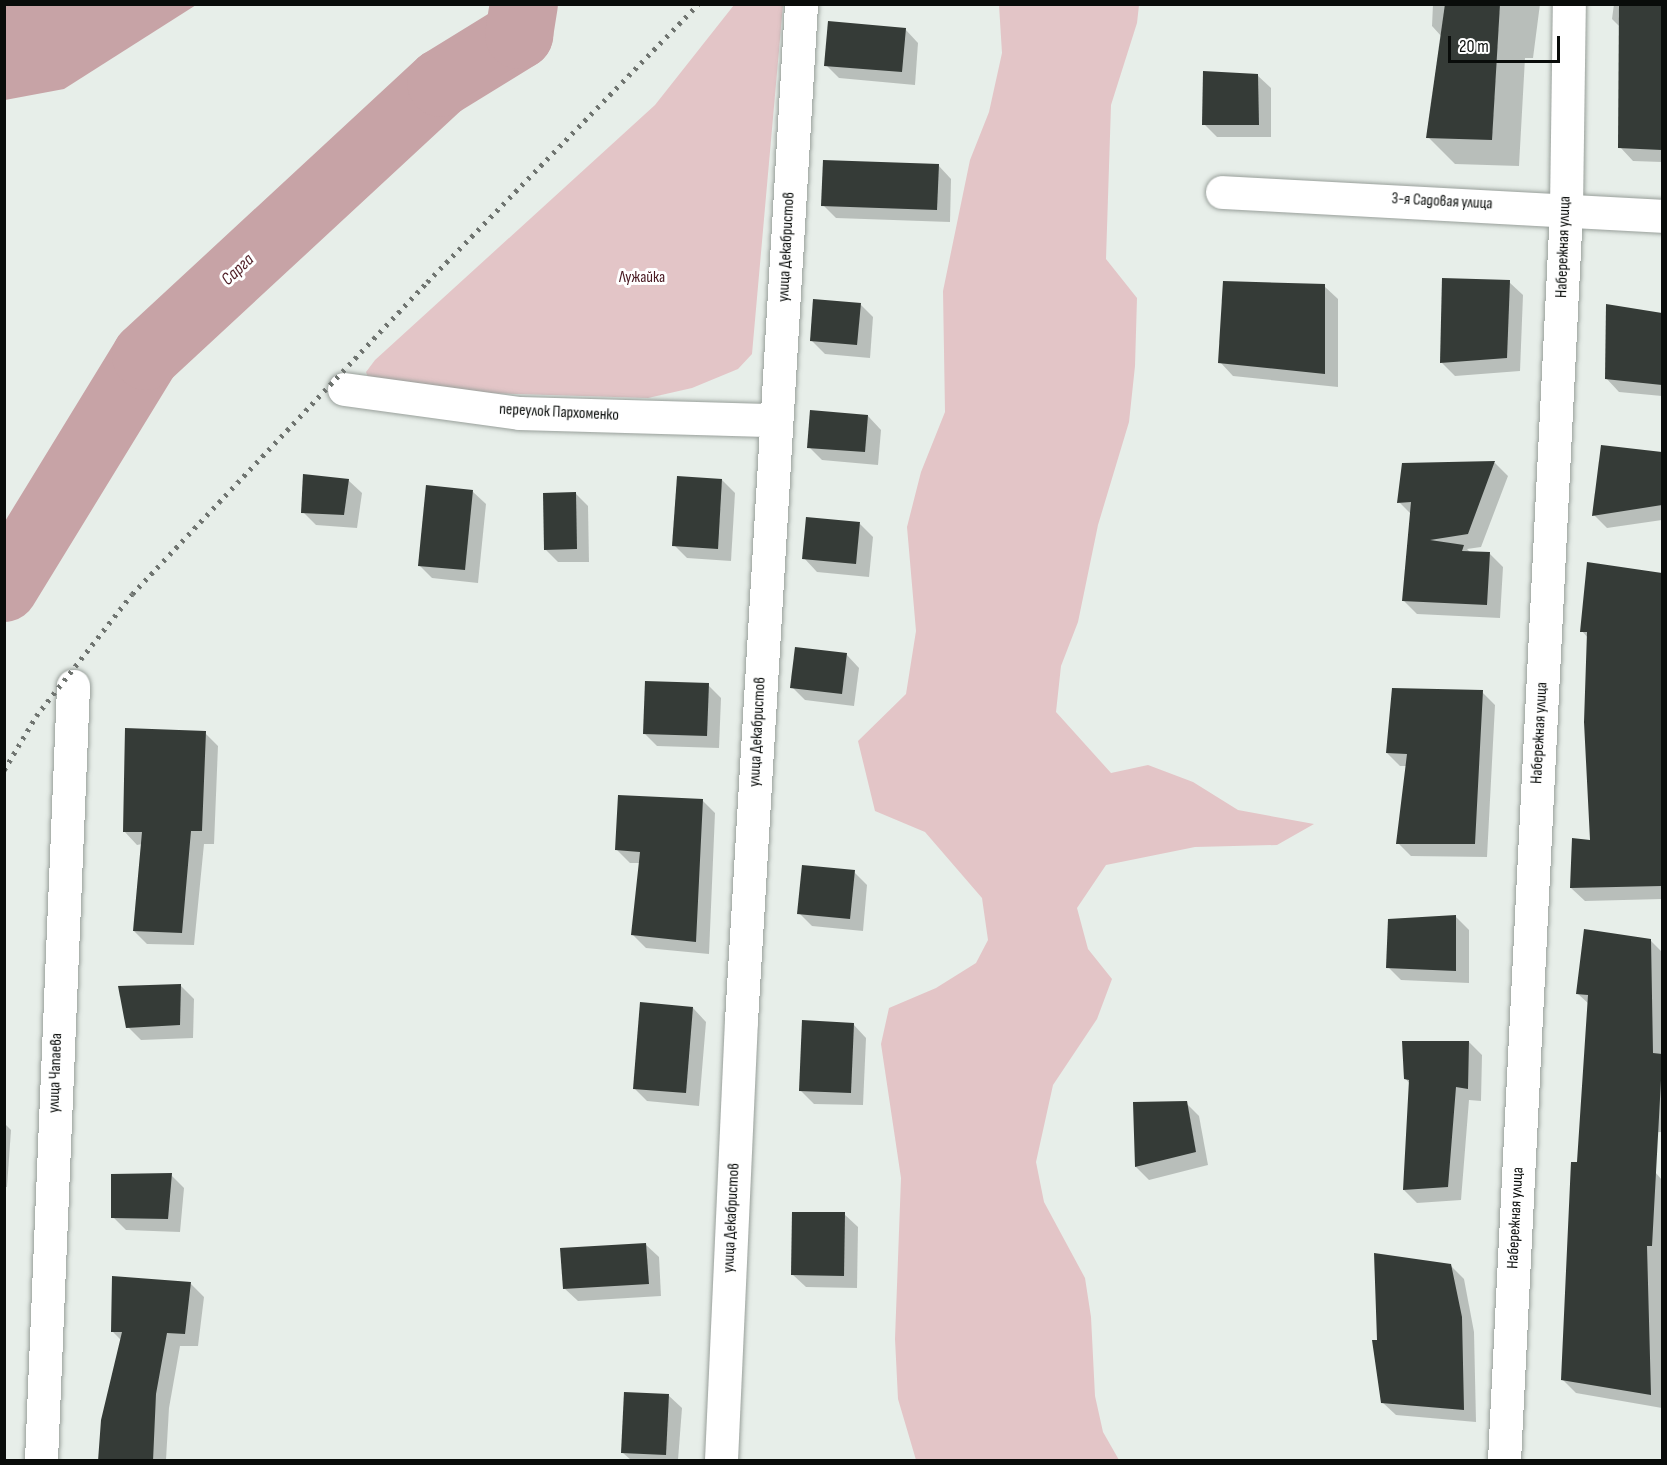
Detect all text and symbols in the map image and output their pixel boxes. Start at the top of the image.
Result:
scale bar [1451,24,1564,62]
text: 20 m [1459,36,1489,57]
street label: 3-я Садовая улица [1391,190,1493,214]
street label: улица Декабристов [775,192,799,302]
street label: Набережная улица [1553,196,1575,298]
water label: Сарга [217,250,259,290]
park label: Лужайка [619,268,665,288]
street label: переулок Пархоменко [499,400,619,426]
street label: улица Декабристов [746,677,770,787]
street label: Набережная улица [1528,682,1552,784]
street label: улица Чапаева [45,1033,67,1113]
street label: улица Декабристов [720,1163,744,1273]
street label: Набережная улица [1504,1167,1528,1269]

